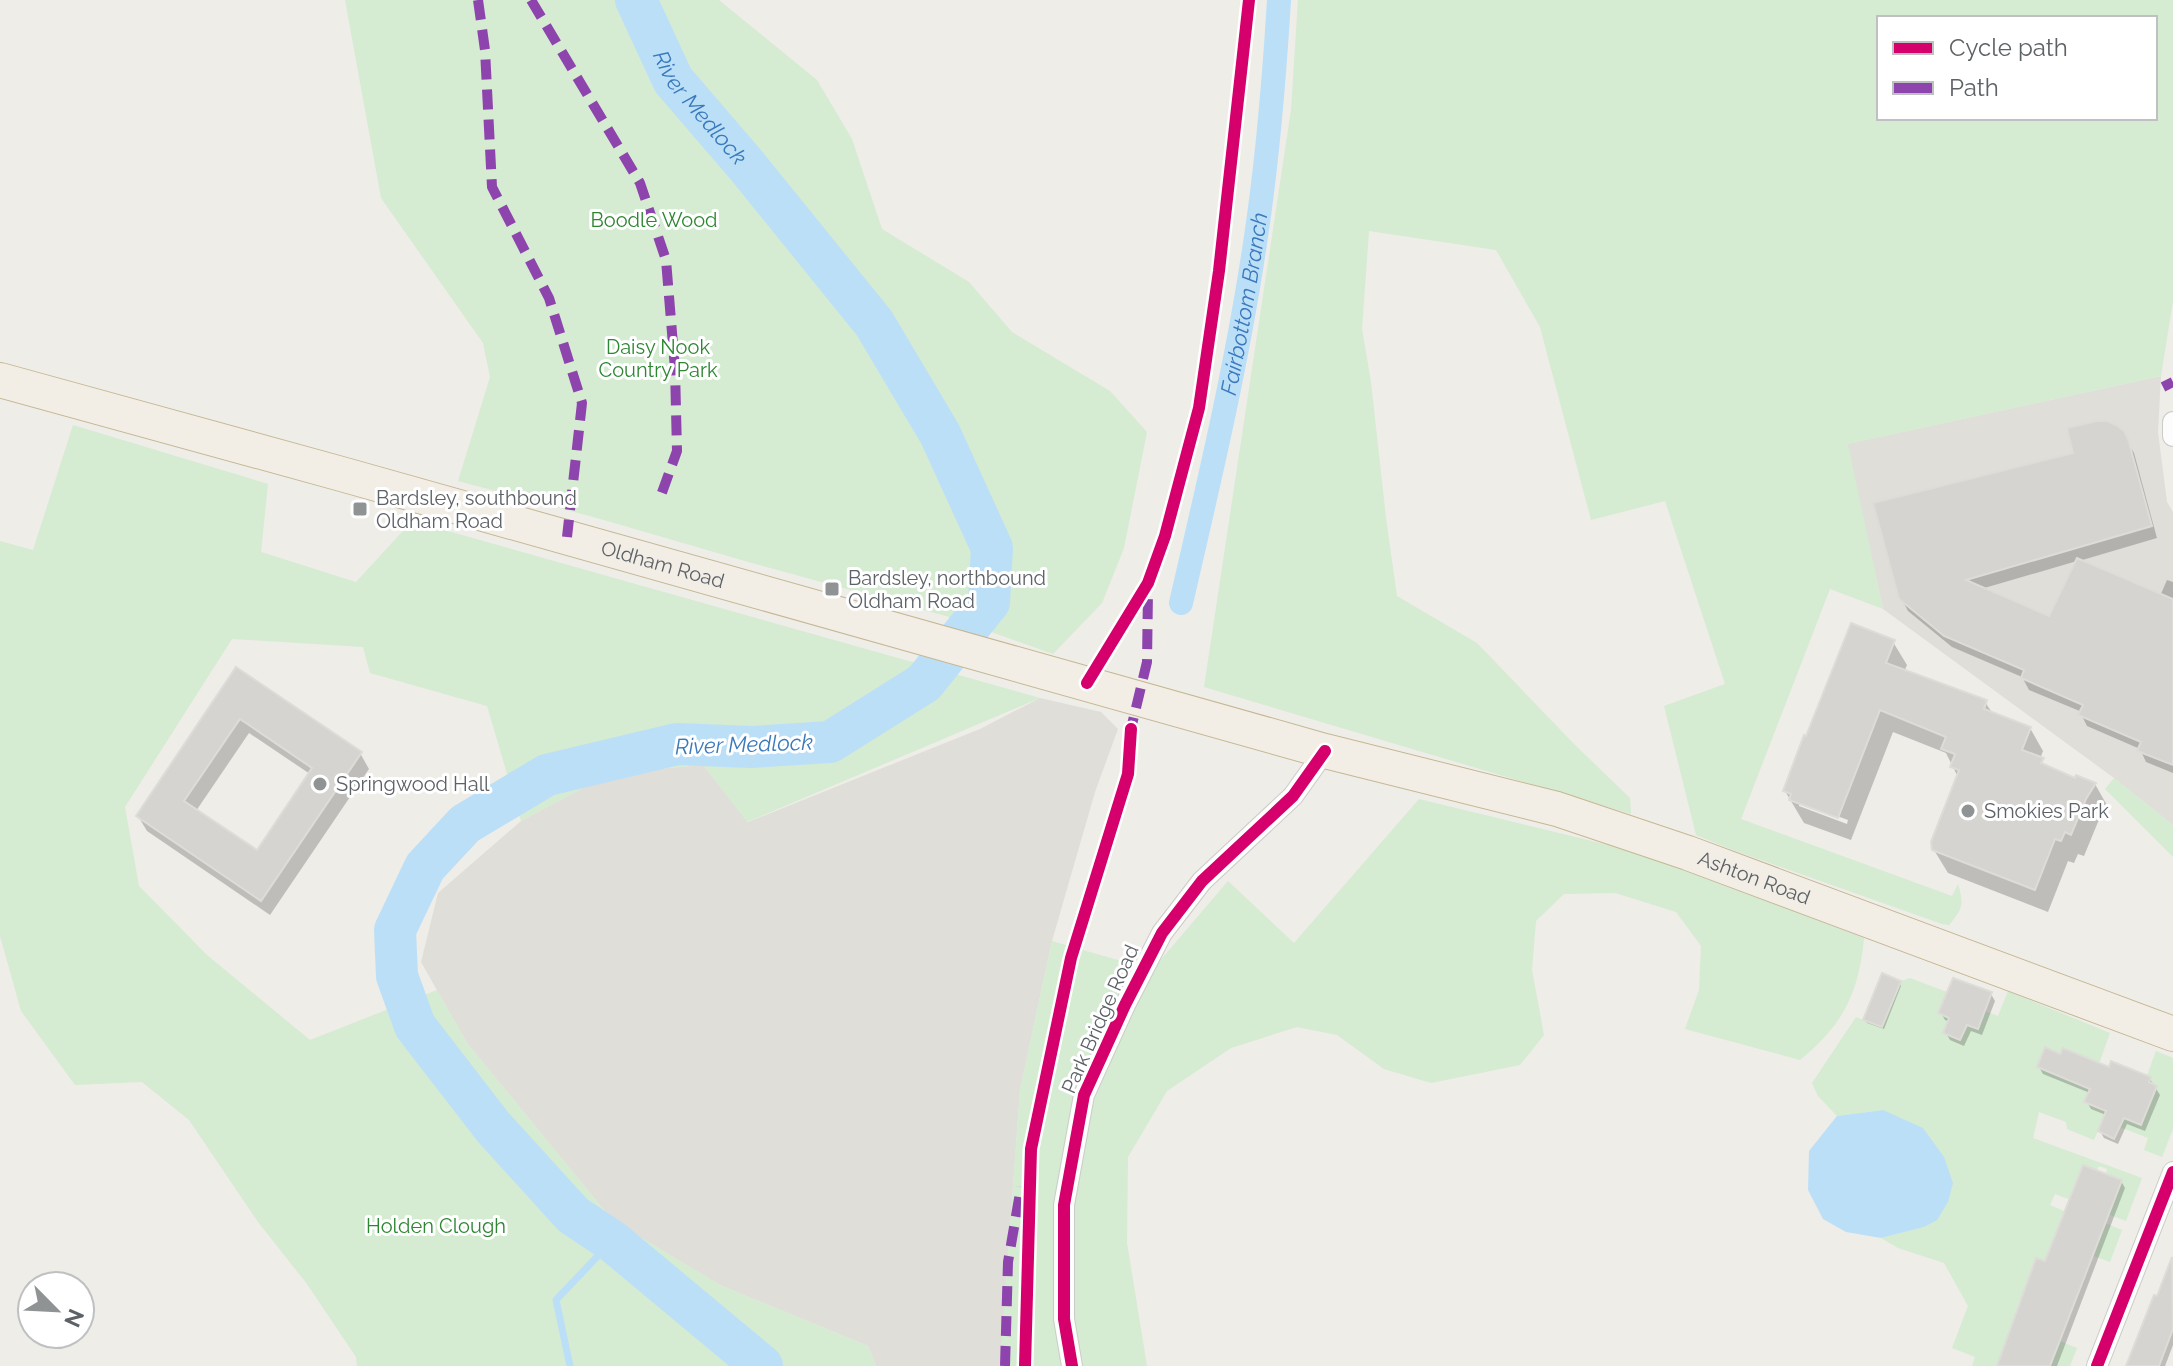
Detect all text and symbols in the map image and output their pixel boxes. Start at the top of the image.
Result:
legend [1877,16,2157,120]
text: Cycle path [1949,33,2068,62]
water label: River Medlock [648,46,753,170]
text: Path [1949,73,1999,102]
park label: Boodle Wood [591,208,717,232]
water label: Fairbottom Branch [1215,211,1272,397]
park label: Daisy Nook Country Park [598,335,718,382]
place label: Bardsley, southbound Oldham Road [376,486,577,533]
marker: Bardsley, southbound Oldham Road [351,500,369,518]
street label: Oldham Road [598,536,727,593]
place label: Bardsley, northbound Oldham Road [848,566,1046,613]
marker: Bardsley, northbound Oldham Road [823,580,841,598]
water label: River Medlock [674,729,814,759]
place label: Springwood Hall [336,772,490,796]
marker: Springwood Hall [311,775,329,793]
place label: Smokies Park [1984,799,2109,823]
marker: Smokies Park [1959,802,1977,820]
street label: Ashton Road [1695,846,1814,910]
street label: Park Bridge Road [1056,941,1144,1097]
park label: Holden Clough [366,1214,506,1238]
north arrow [16,1270,96,1350]
text: N [59,1305,90,1331]

